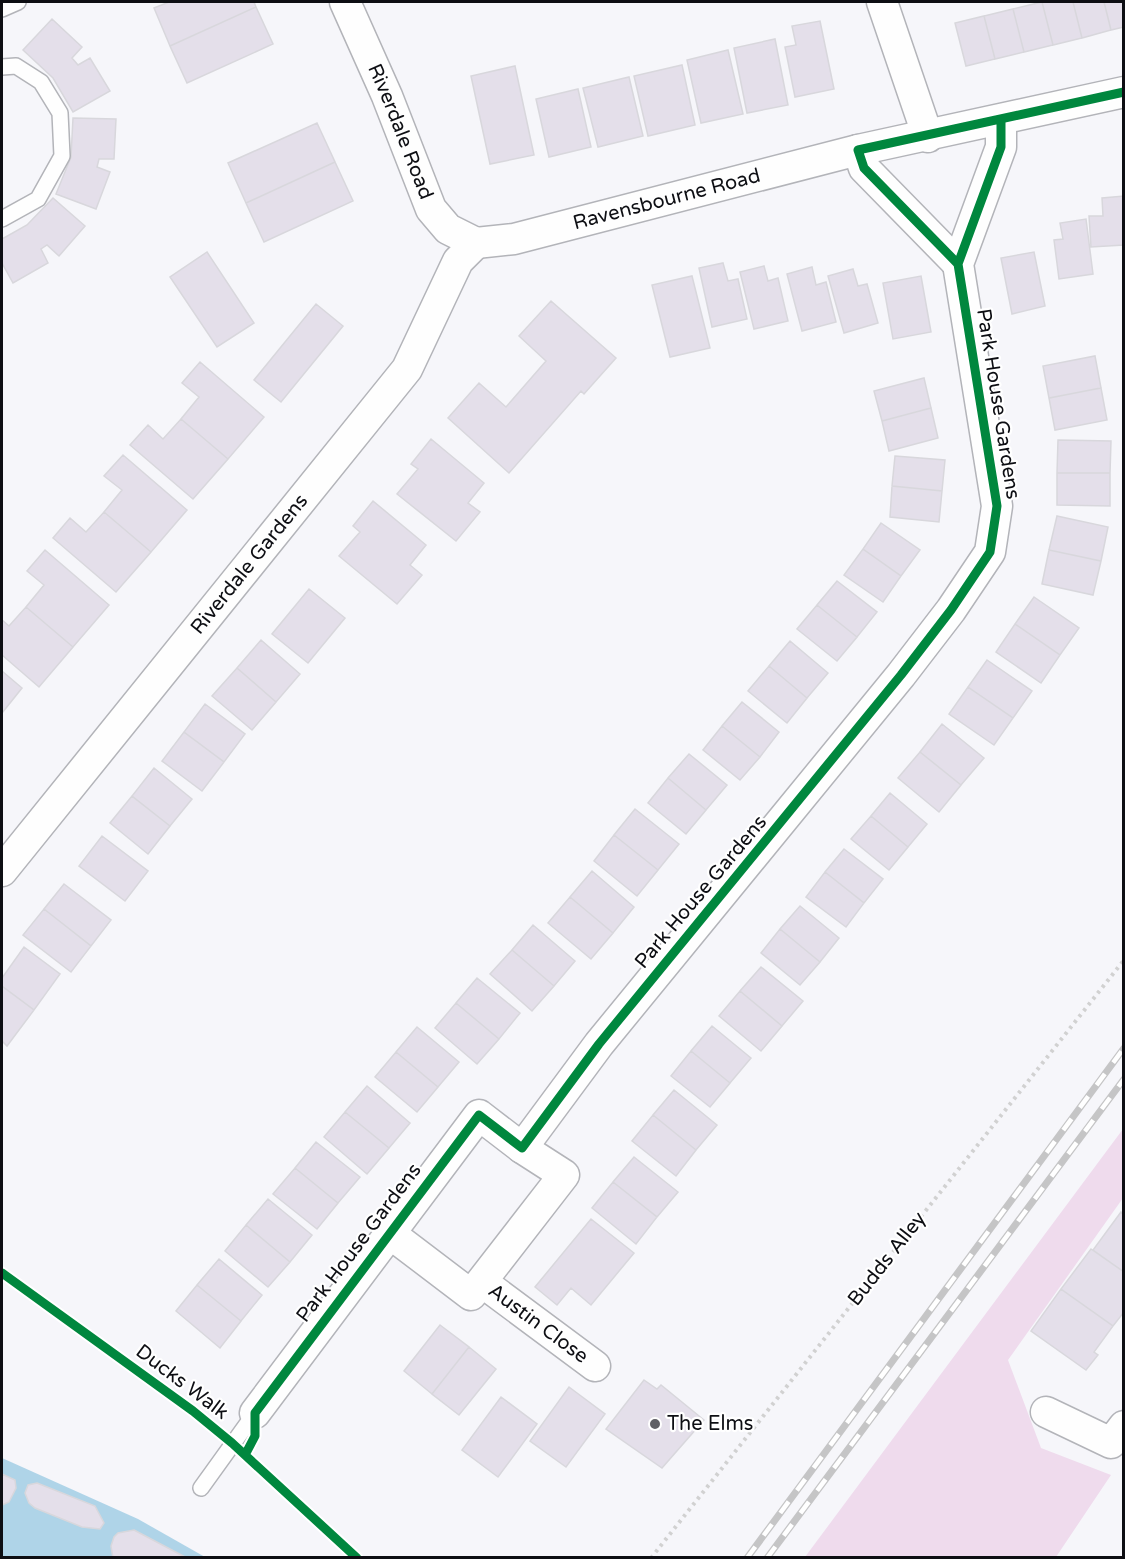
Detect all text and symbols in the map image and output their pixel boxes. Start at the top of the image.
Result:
street label: Riverdale Road [362,60,438,203]
street label: Ravensbourne Road [571,164,763,235]
street label: Park House Gardens [971,307,1025,501]
street label: Riverdale Gardens [186,489,313,639]
street label: Park House Gardens [630,810,772,974]
street label: Park House Gardens [291,1159,427,1327]
street label: Budds Alley [843,1207,931,1311]
street label: Austin Close [484,1279,593,1369]
street label: Ducks Walk [131,1339,233,1425]
place label: The Elms [667,1412,753,1436]
marker: The Elms [648,1417,662,1431]

